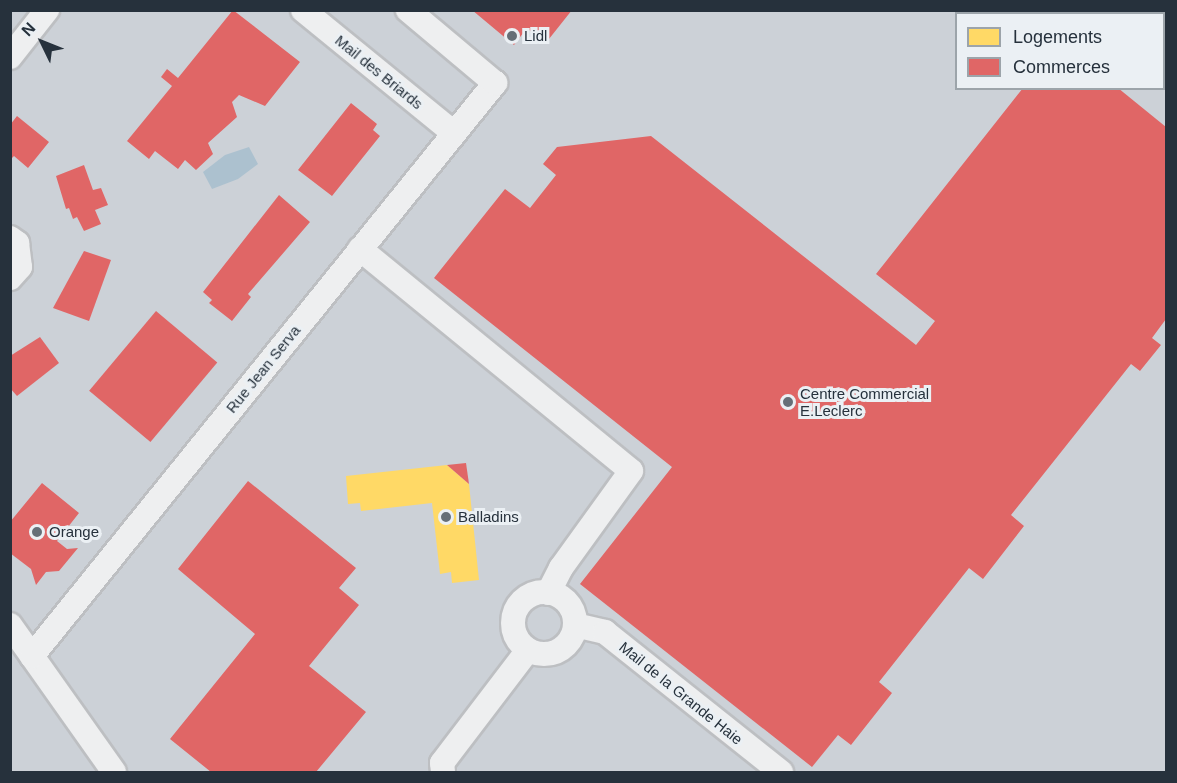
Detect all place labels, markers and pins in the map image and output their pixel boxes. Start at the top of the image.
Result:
place label: Lidl [524,27,547,45]
marker: Lidl [505,29,519,43]
place label: Centre Commercial E.Leclerc [800,384,929,419]
marker: Centre Commercial E.Leclerc [781,395,795,409]
place label: Balladins [458,508,519,526]
marker: Balladins [439,510,453,524]
place label: Orange [49,523,99,541]
marker: Orange [30,525,44,539]

